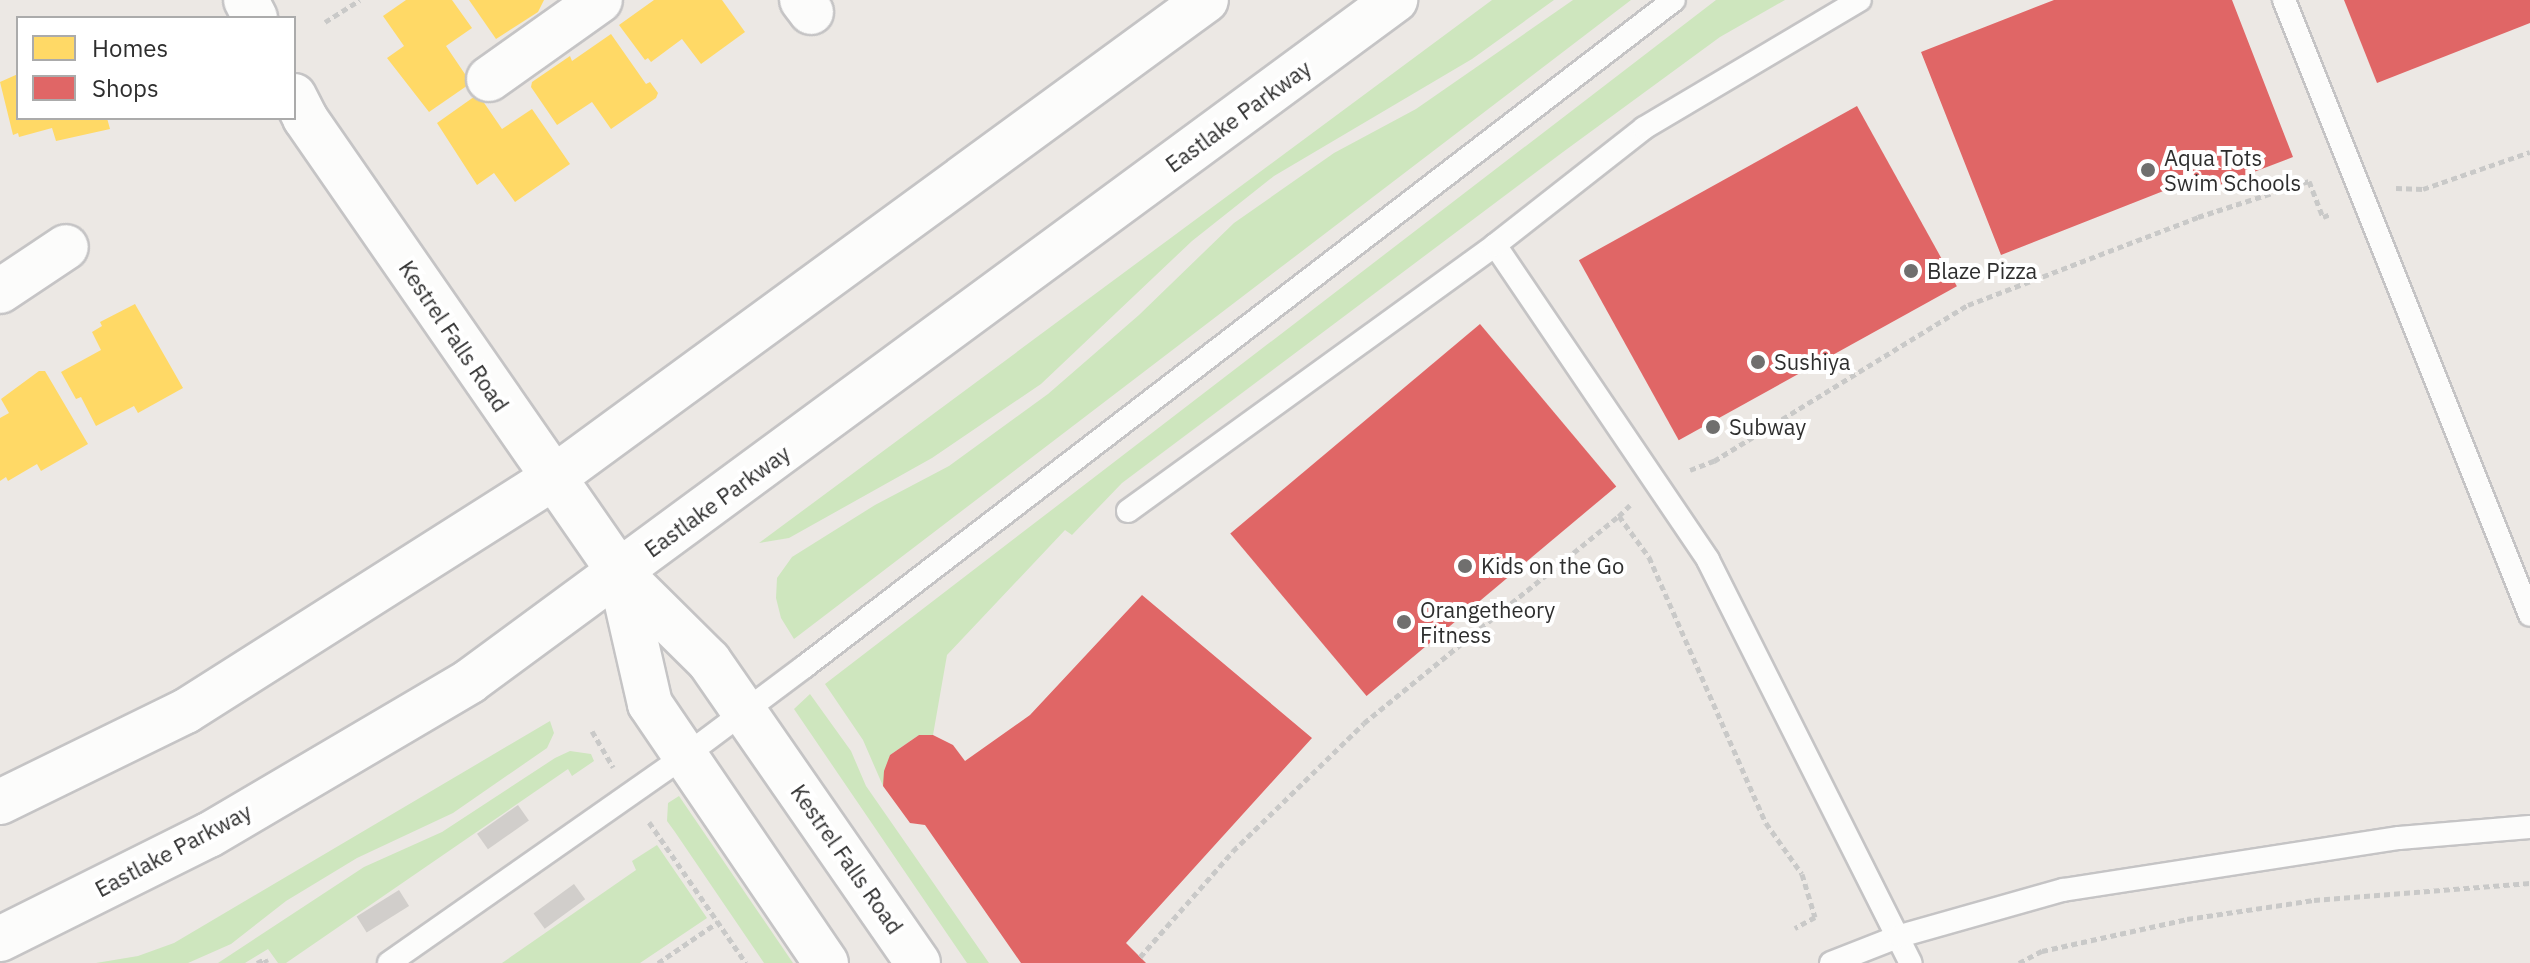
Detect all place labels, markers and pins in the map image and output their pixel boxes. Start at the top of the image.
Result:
place label: Aqua Tots Swim Schools [2164,144,2301,196]
marker: Aqua Tots Swim Schools [2139,161,2157,179]
place label: Blaze Pizza [1927,258,2037,284]
marker: Blaze Pizza [1902,262,1920,280]
place label: Sushiya [1774,349,1850,375]
marker: Sushiya [1749,353,1767,371]
place label: Subway [1729,414,1806,440]
marker: Subway [1704,418,1722,436]
place label: Kids on the Go [1481,553,1624,579]
marker: Kids on the Go [1456,557,1474,575]
place label: Orangetheory Fitness [1420,596,1555,648]
marker: Orangetheory Fitness [1395,613,1413,631]

